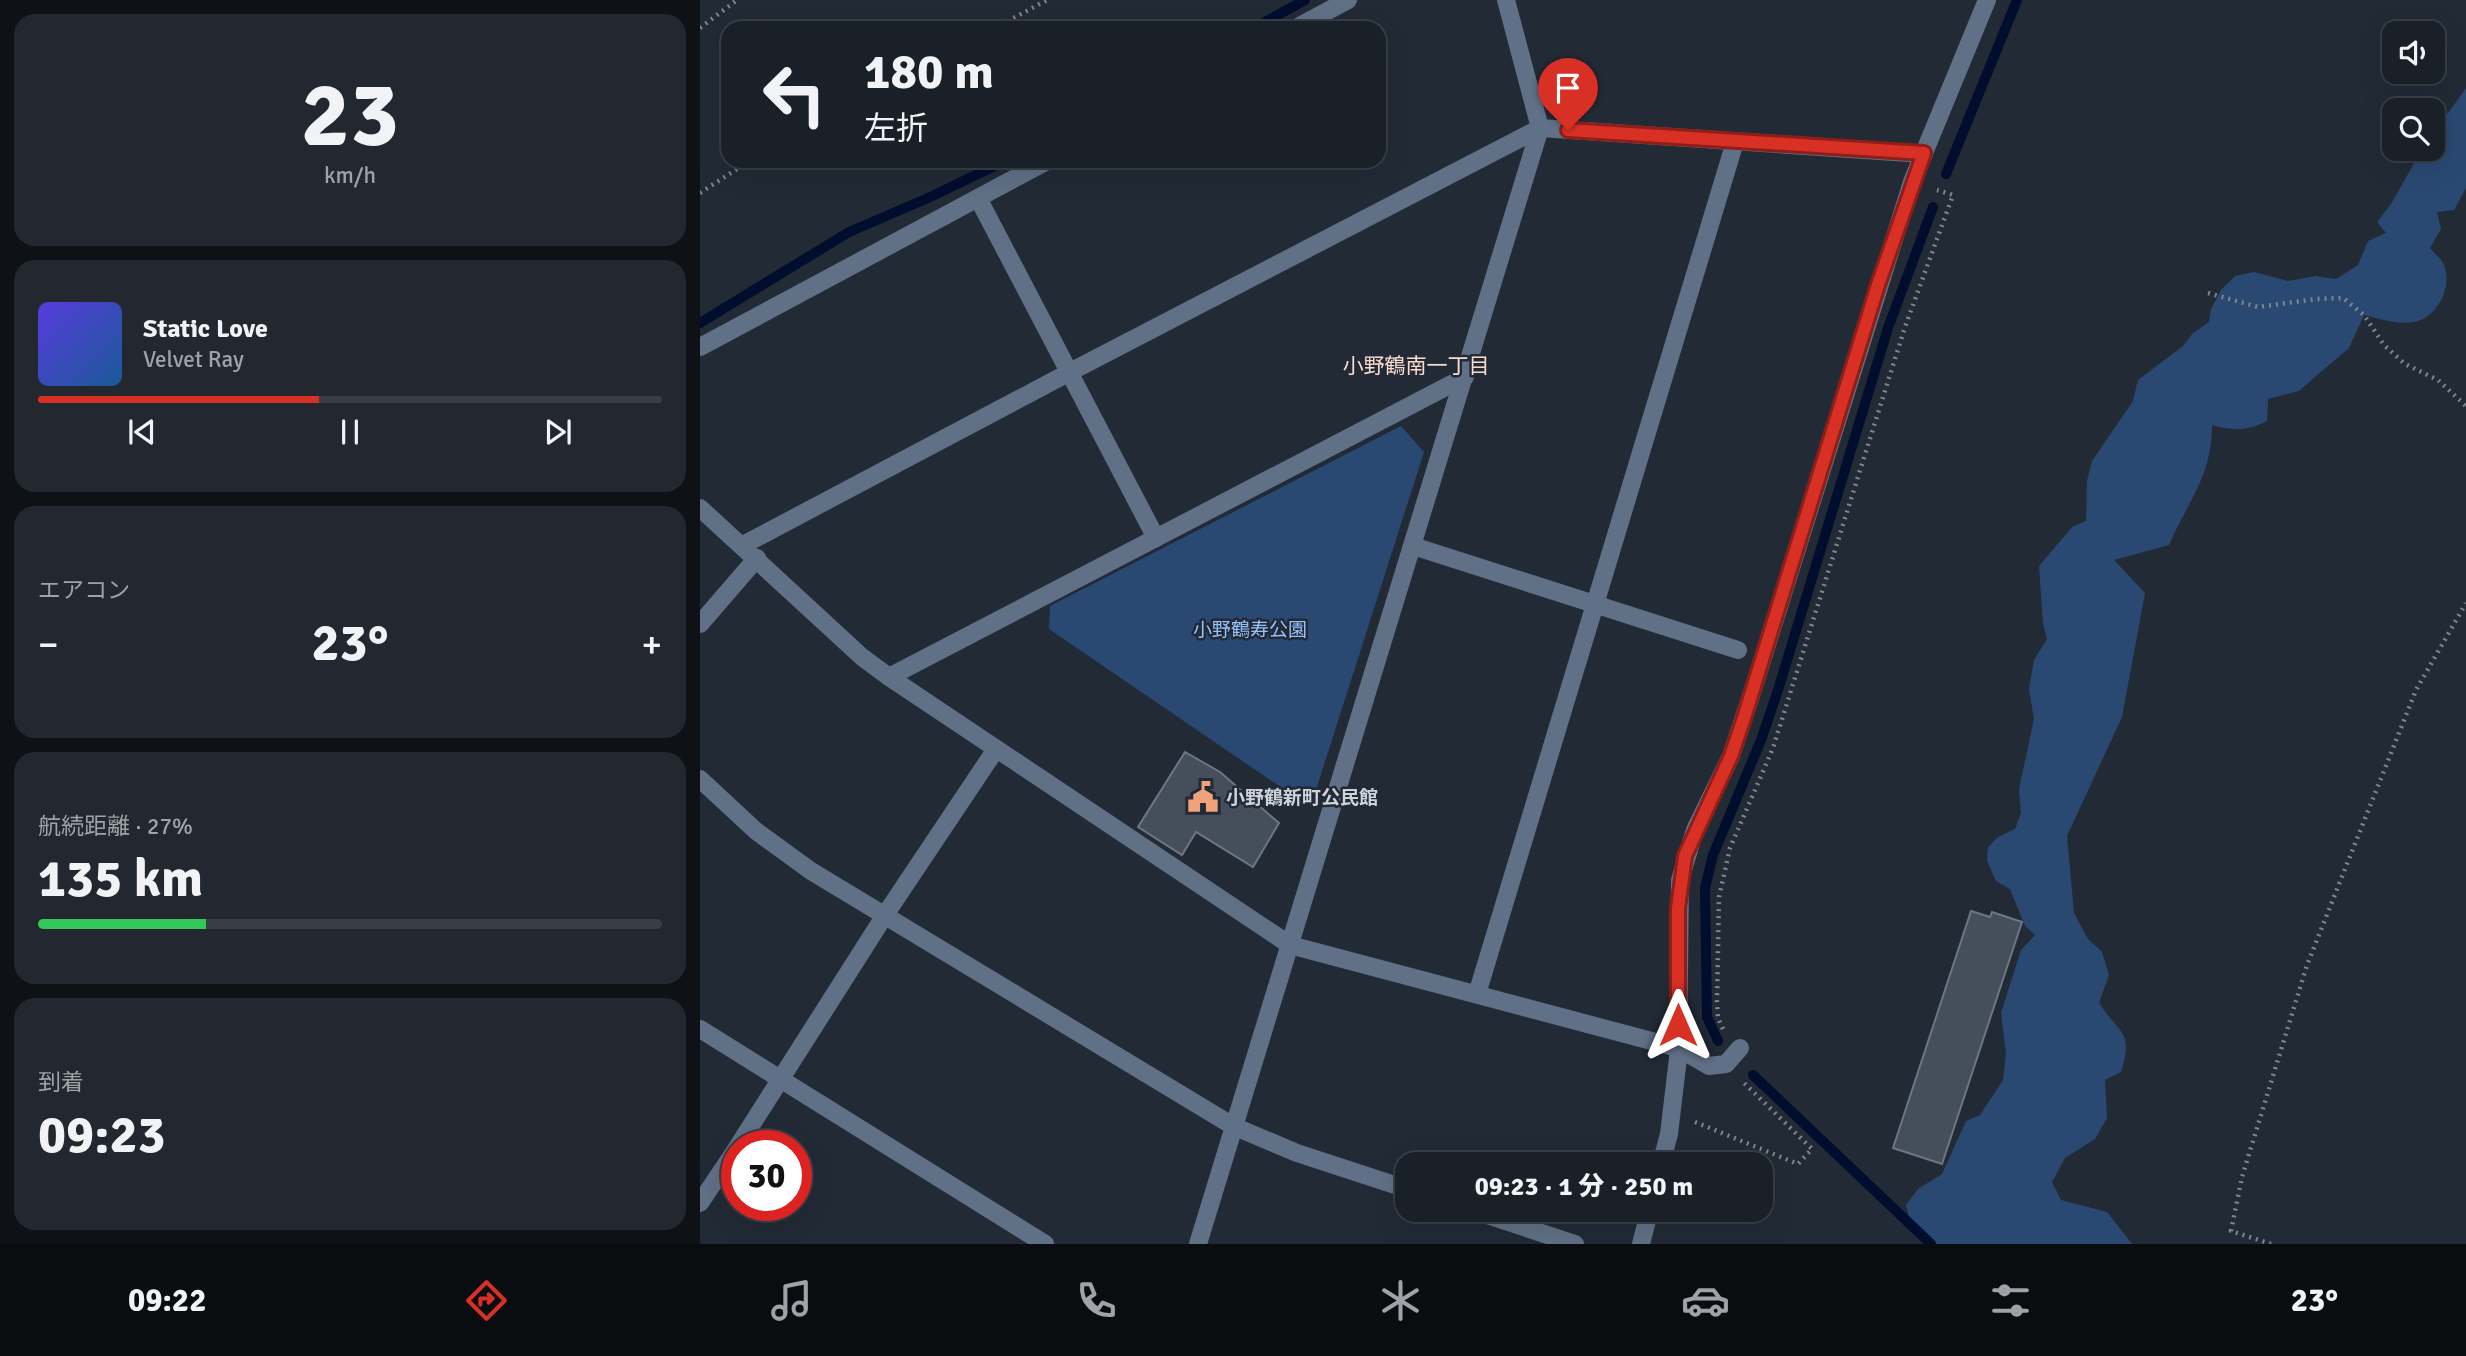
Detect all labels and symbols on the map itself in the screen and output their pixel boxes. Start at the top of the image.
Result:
pin [1538,58,1598,130]
district label: 小野鶴南一丁目 [1343,353,1490,379]
park label: 小野鶴寿公園 [1193,618,1307,642]
public building icon: 小野鶴新町公民館 [1186,780,1220,814]
place label: 小野鶴新町公民館 [1226,786,1378,810]
position arrow [1641,988,1715,1062]
speed limit sign: 30 [721,1130,812,1221]

